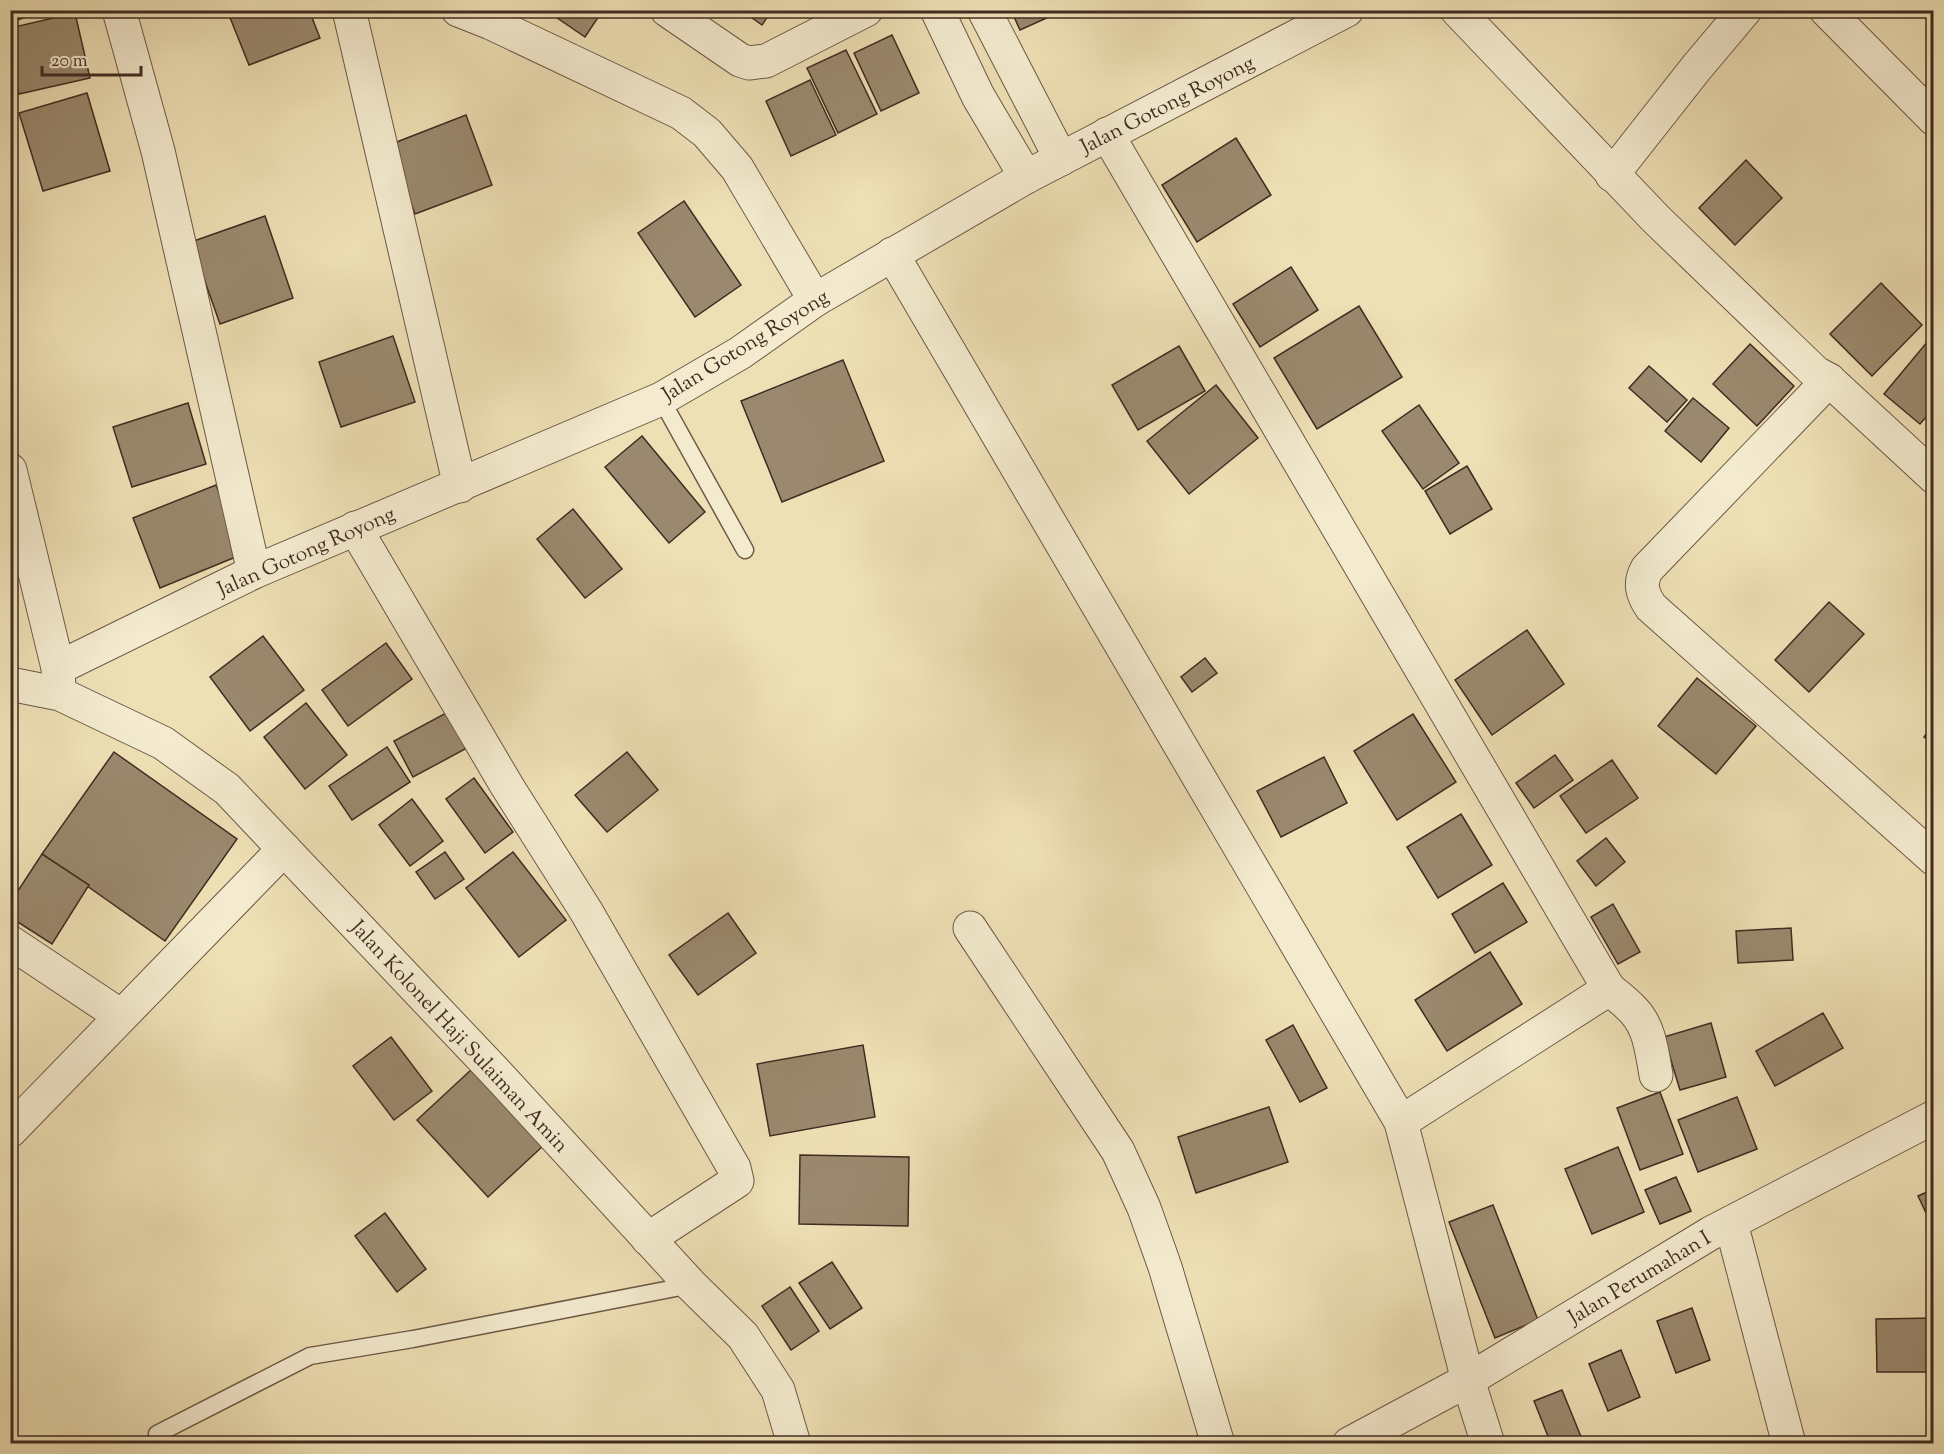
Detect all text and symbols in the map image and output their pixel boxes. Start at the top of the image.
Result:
scale bar [42,39,141,77]
text: 20 m [51,49,88,75]
street label: Jalan Gotong Royong [1075,49,1260,163]
street label: Jalan Gotong Royong [656,283,835,411]
street label: Jalan Gotong Royong [212,500,400,606]
street label: Jalan Kolonel Haji Sulaiman Amin [342,914,575,1160]
street label: Jalan Perumahan I [1562,1224,1717,1334]

